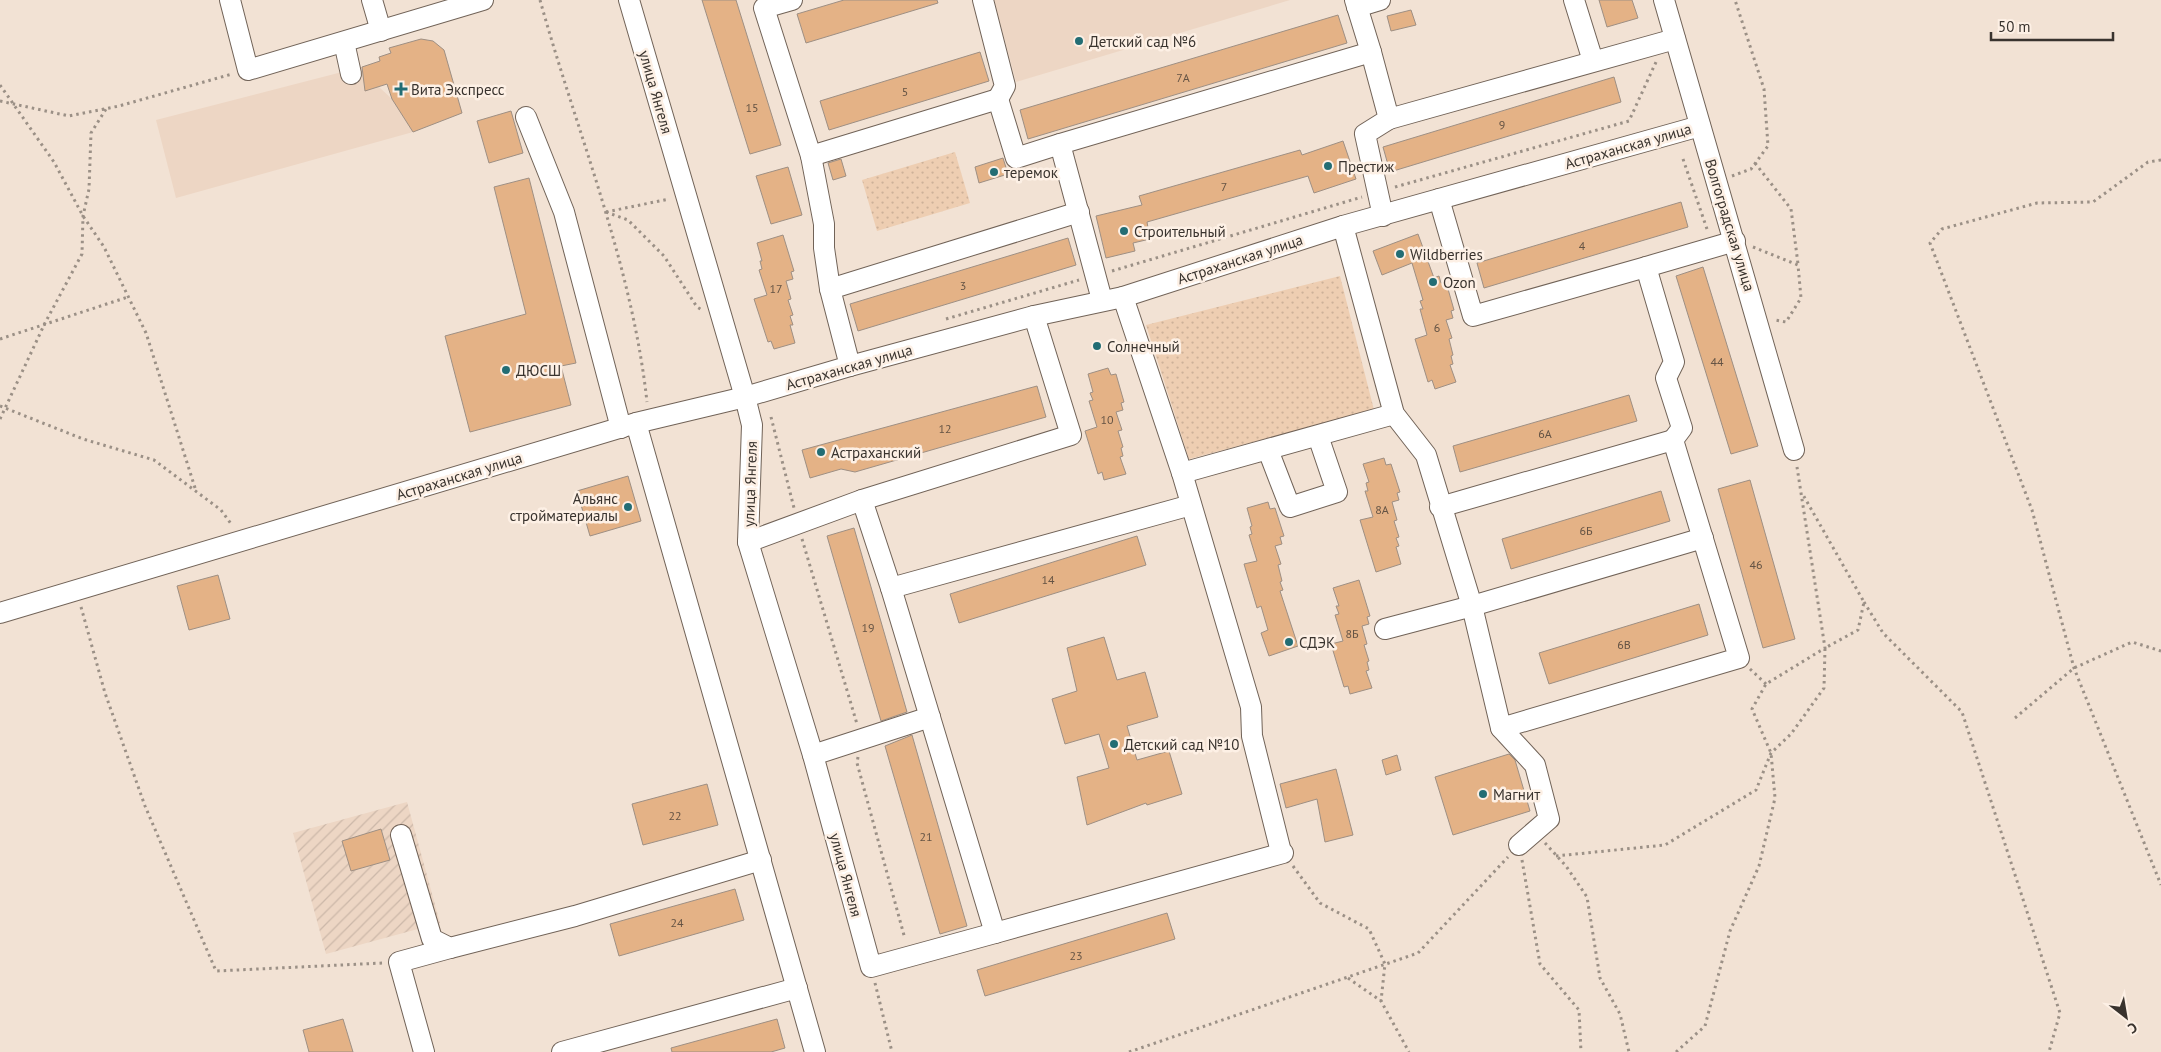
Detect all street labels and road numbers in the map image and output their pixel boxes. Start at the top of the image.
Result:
street label: улица Янгеля [635,48,677,136]
street label: Астраханская улица [1563,119,1693,173]
street label: Волгоградская улица [1701,156,1759,294]
street label: Астраханская улица [1175,230,1305,288]
street label: Астраханская улица [784,340,914,394]
street label: улица Янгеля [739,441,761,527]
street label: Астраханская улица [394,448,524,504]
street label: улица Янгеля [826,831,866,919]

